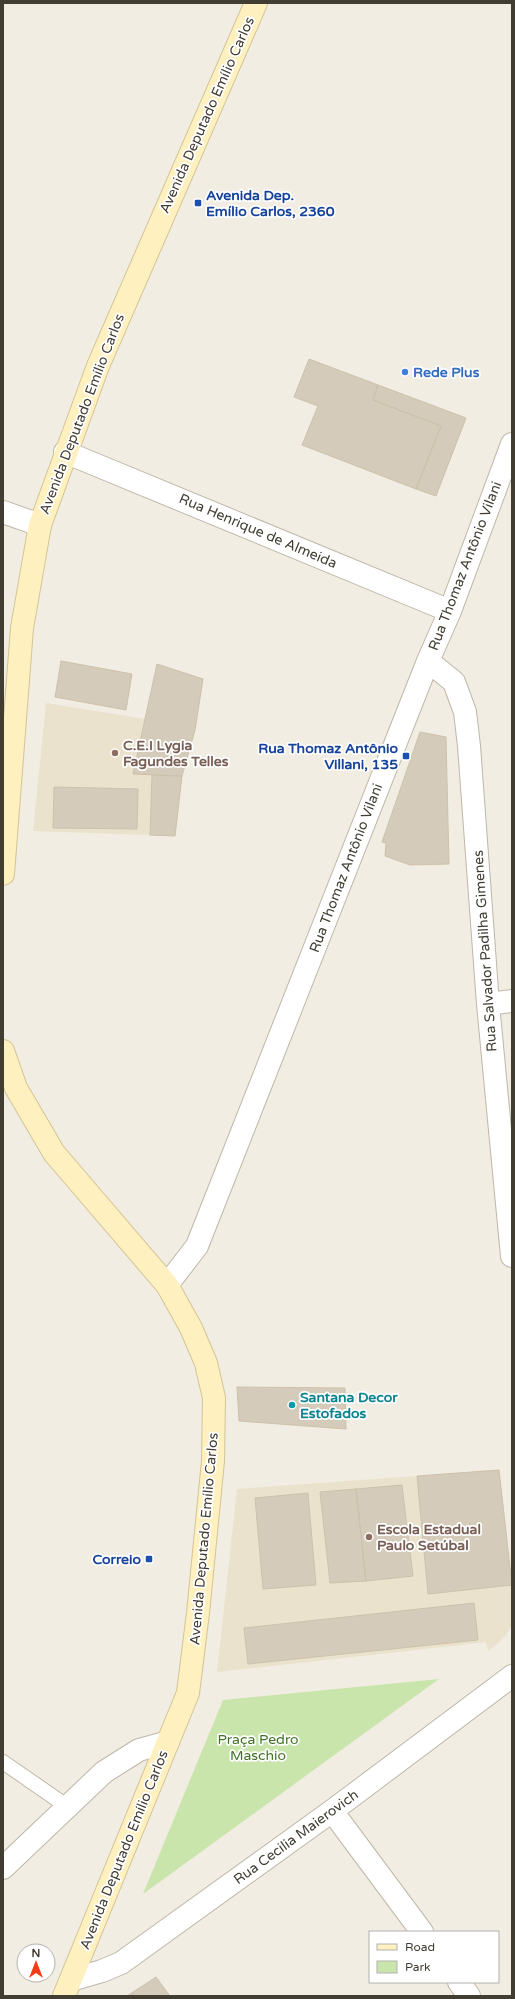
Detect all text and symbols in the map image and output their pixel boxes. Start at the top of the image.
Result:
street label: Avenida Deputado Emílio Carlos [156,14,258,216]
place label: Avenida Dep. Emílio Carlos, 2360 [206,187,335,220]
marker: Avenida Dep. Emílio Carlos, 2360 [193,198,203,208]
street label: Avenida Deputado Emílio Carlos [36,311,128,517]
place label: Rede Plus [413,364,480,381]
marker: Rede Plus [400,367,410,377]
street label: Rua Thomaz Antônio Vilani [425,479,505,653]
street label: Rua Henrique de Almeida [177,490,339,572]
place label: C.E.I Lygia Fagundes Telles [123,737,229,770]
place label: Rua Thomaz Antônio Villani, 135 [258,740,398,773]
marker: C.E.I Lygia Fagundes Telles [110,748,120,758]
marker: Rua Thomaz Antônio Villani, 135 [401,751,411,761]
street label: Rua Thomaz Antônio Vilani [306,781,386,955]
street label: Rua Salvador Padilha Gimenes [469,849,501,1053]
place label: Santana Decor Estofados [300,1389,398,1422]
marker: Santana Decor Estofados [287,1400,297,1410]
street label: Avenida Deputado Emílio Carlos [186,1432,222,1646]
place label: Escola Estadual Paulo Setúbal [377,1521,481,1554]
marker: Escola Estadual Paulo Setúbal [364,1532,374,1542]
place label: Correio [93,1551,141,1568]
marker: Correio [144,1554,154,1564]
park label: Praça Pedro Maschio [217,1731,299,1764]
street label: Avenida Deputado Emílio Carlos [76,1748,172,1952]
street label: Rua Cecilia Maierovich [230,1786,362,1888]
legend [369,1931,499,1983]
text: Road [405,1940,435,1954]
north arrow [16,1943,56,1983]
text: N [32,1947,40,1960]
text: Park [405,1960,431,1974]

